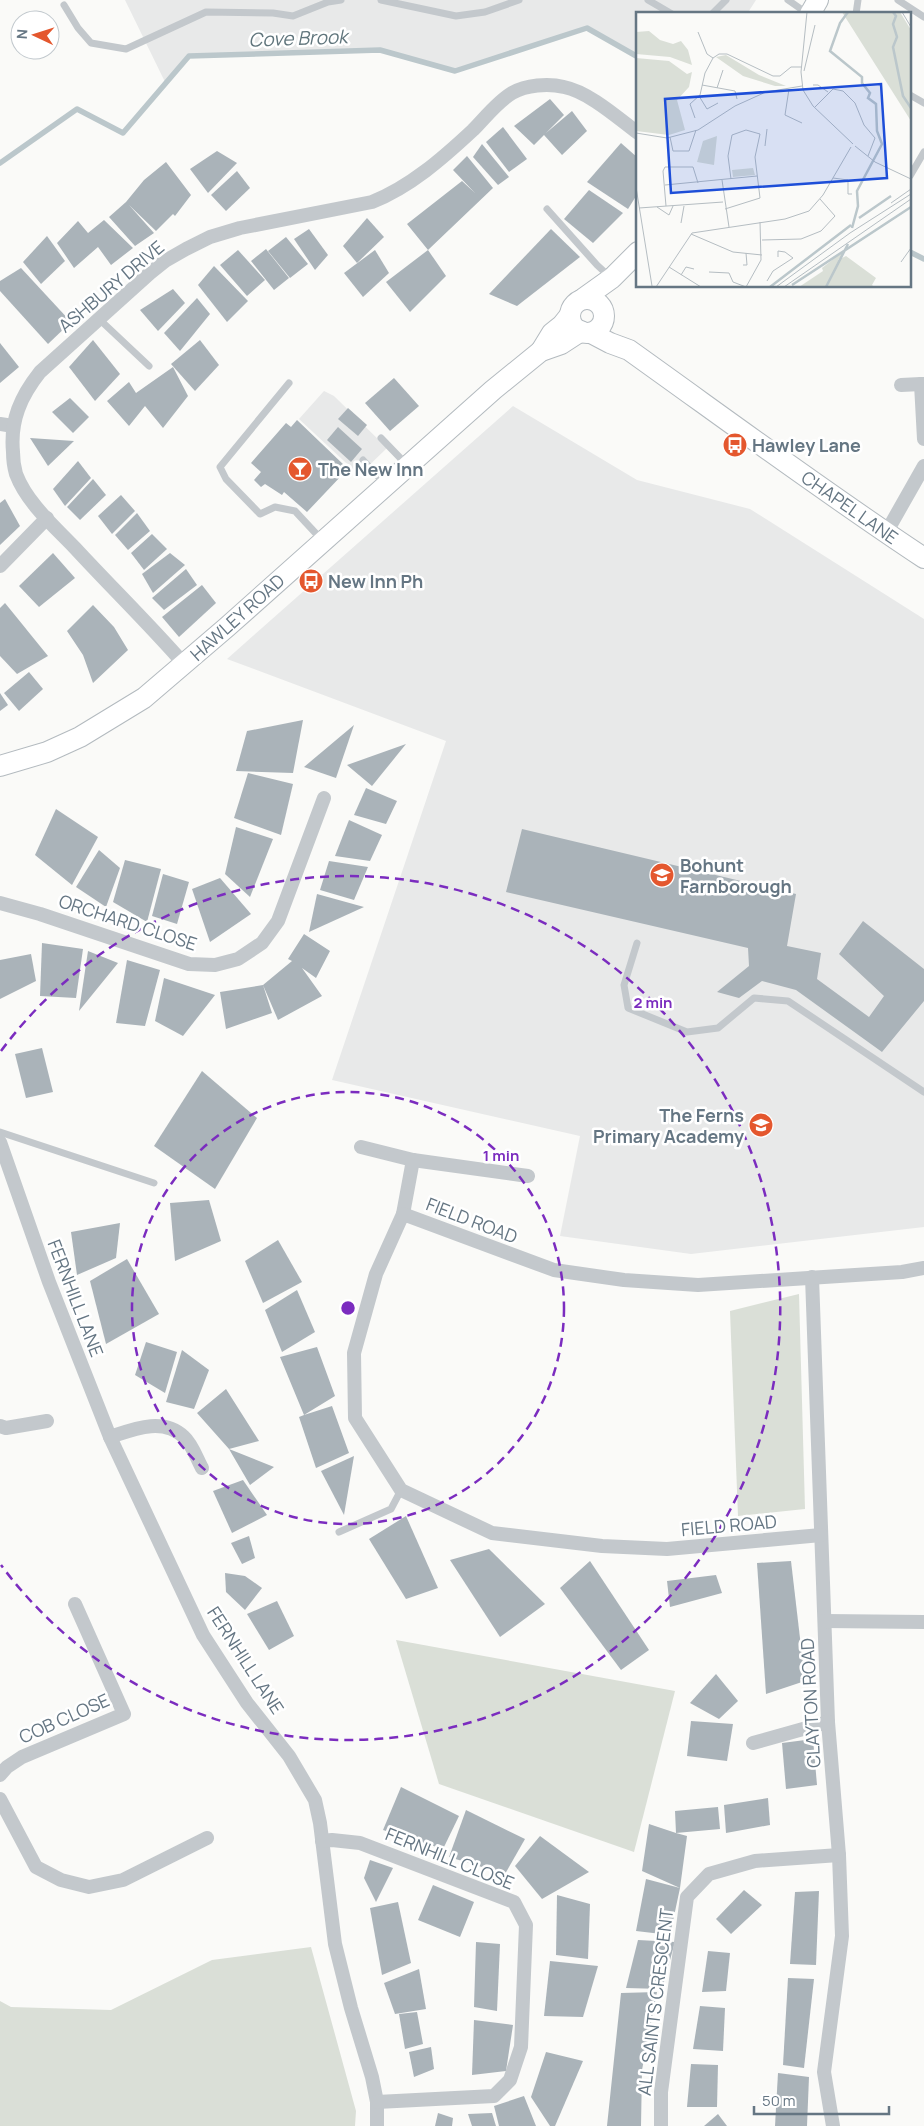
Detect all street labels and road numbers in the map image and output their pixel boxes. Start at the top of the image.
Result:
street label: ASHBURY DRIVE [53,235,169,337]
street label: CHAPEL LANE [797,465,903,549]
street label: HAWLEY ROAD [185,568,289,666]
street label: ORCHARD CLOSE [56,888,200,956]
street label: FIELD ROAD [423,1192,521,1248]
street label: FERNHILL LANE [43,1236,109,1360]
street label: FIELD ROAD [680,1509,778,1541]
street label: FERNHILL LANE [202,1602,290,1718]
street label: CLAYTON ROAD [795,1637,825,1769]
street label: COB CLOSE [15,1687,113,1749]
street label: FERNHILL CLOSE [382,1821,518,1895]
street label: ALL SAINTS CRESCENT [632,1907,678,2097]

